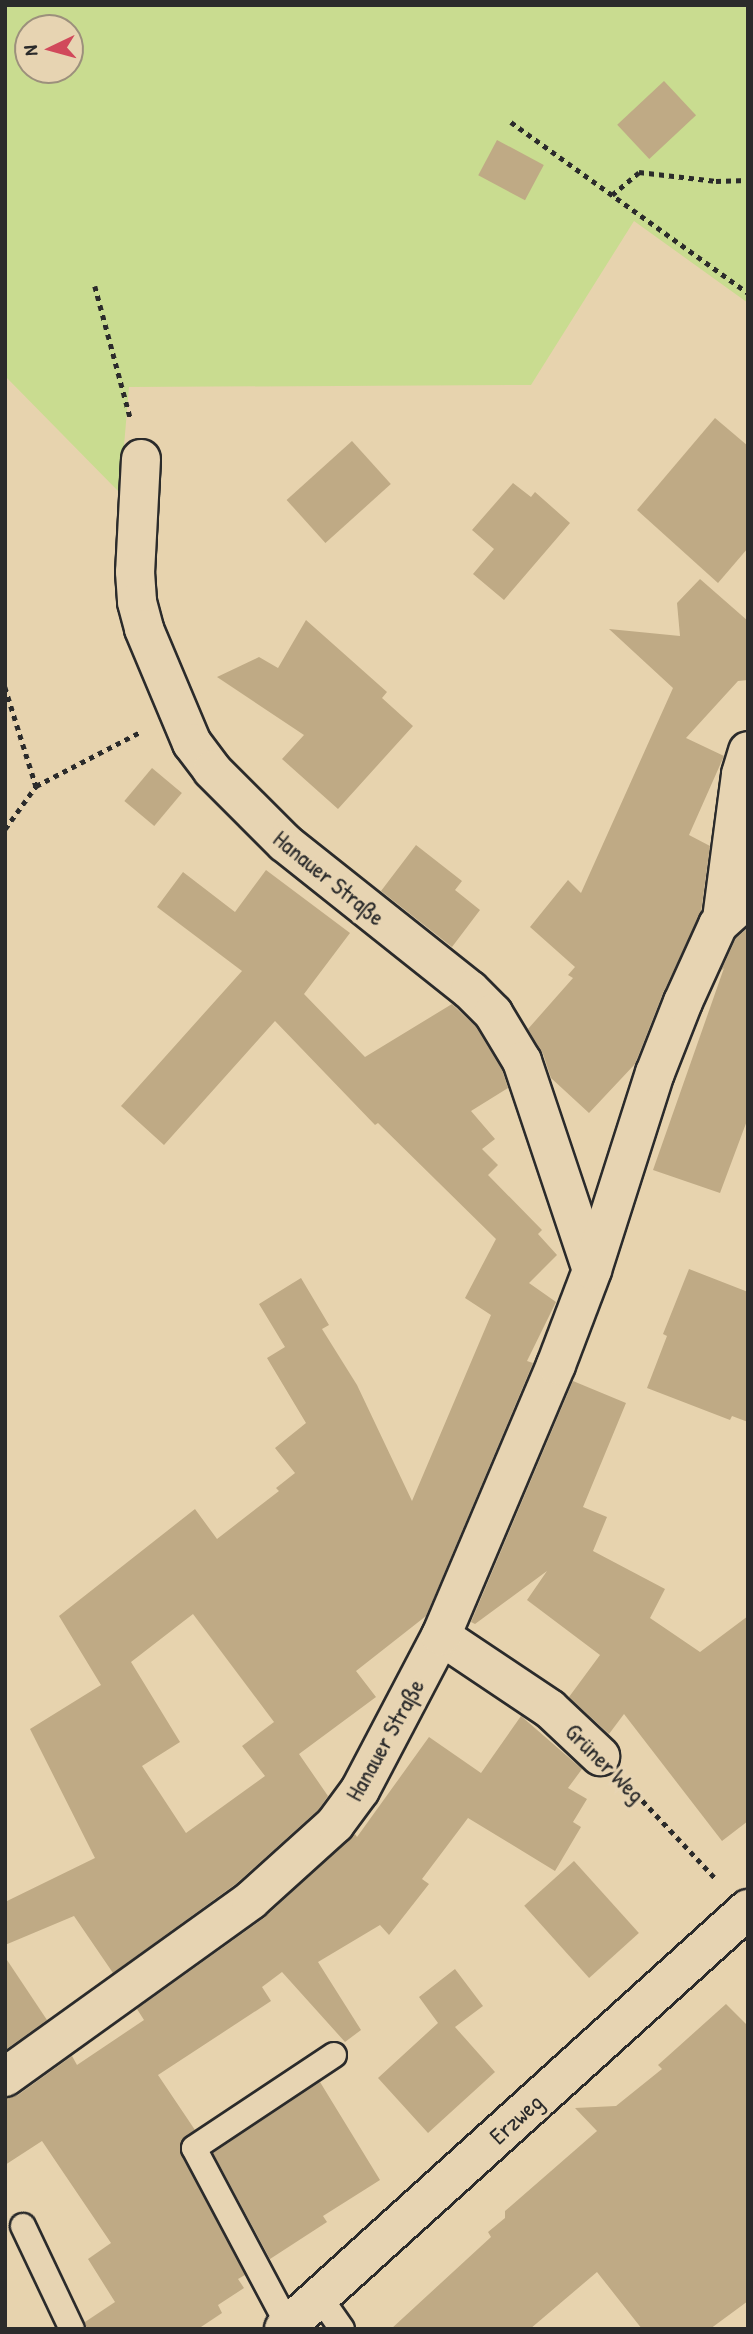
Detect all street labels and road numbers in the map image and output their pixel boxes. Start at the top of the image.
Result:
street label: Hanauer Straße [267,824,391,932]
street label: Hanauer Straße [340,1674,430,1806]
street label: Grüner Weg [559,1717,651,1809]
street label: Erzweg [484,2088,548,2150]

